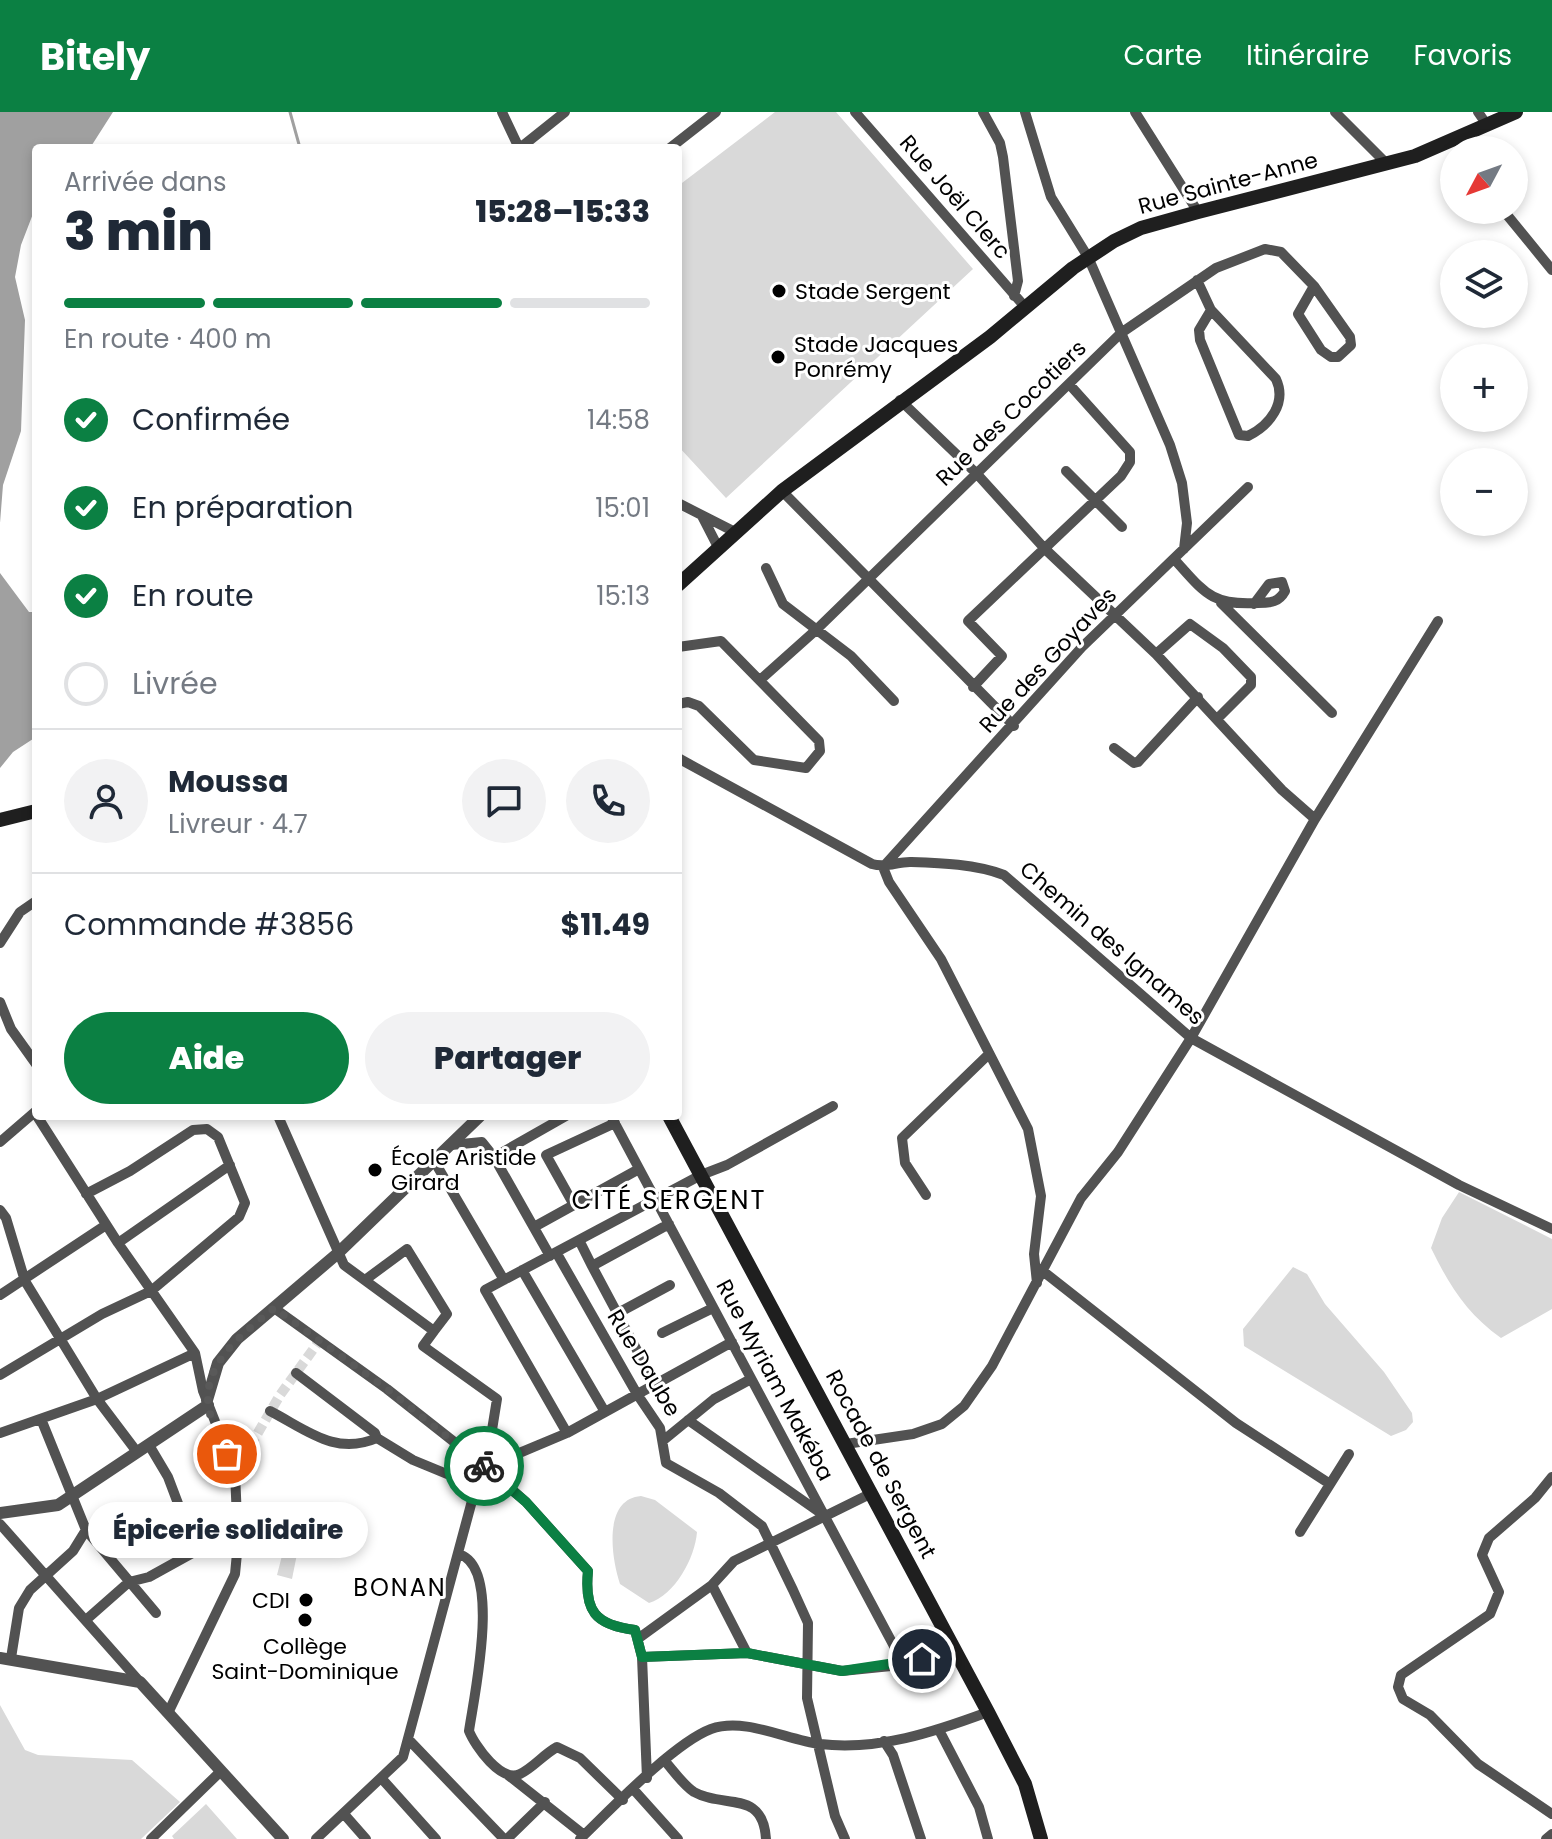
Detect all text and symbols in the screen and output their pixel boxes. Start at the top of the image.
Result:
text: Bitely [40,30,150,83]
text: Carte [1124,36,1202,75]
text: Itinéraire [1246,36,1369,75]
text: Favoris [1413,36,1512,75]
street label: Rue Joël Clerc [892,128,1018,266]
north arrow [1440,136,1528,224]
map controls [1440,136,1528,536]
street label: Rue Sainte-Anne [1135,144,1321,222]
text: Arrivée dans [64,164,226,200]
text: 15:28–15:33 [475,190,650,233]
text: 3 min [64,195,213,268]
button: layers [1440,240,1528,328]
place label: Stade Sergent [795,276,951,307]
marker: Stade Sergent [770,282,788,300]
text: En route · 400 m [64,321,272,357]
place label: Stade Jacques Ponrémy [794,329,958,385]
street label: Rue des Cocotiers [929,333,1093,493]
button: + [1440,344,1528,432]
marker: Stade Jacques Ponrémy [769,348,787,366]
icon: check [64,398,108,442]
text: Confirmée [132,398,290,441]
text: 14:58 [587,402,650,438]
button: − [1440,448,1528,536]
icon: check [64,486,108,530]
text: En préparation [132,486,353,529]
text: 15:01 [595,490,650,526]
icon: check [64,574,108,618]
text: En route [132,574,254,617]
text: 15:13 [596,578,650,614]
street label: Rue des Goyaves [972,580,1124,740]
text: Livrée [132,662,218,705]
button: person [64,759,148,843]
button: chat [462,759,546,843]
button: phone [566,759,650,843]
text: Moussa [168,760,289,803]
text: Livreur · 4.7 [168,806,308,842]
street label: Chemin des Ignames [1013,854,1211,1032]
text: Commande #3856 [64,903,354,946]
text: $11.49 [560,903,650,946]
button: Aide [64,1012,349,1104]
button: Partager [365,1012,650,1104]
place label: École Aristide Girard [391,1142,537,1198]
marker: École Aristide Girard [366,1161,384,1179]
district label: CITÉ SERGENT [571,1182,767,1218]
street label: Rue Myriam Makéba [709,1274,841,1486]
street label: Rue Daube [600,1304,688,1422]
street label: Rocade de Sergent [818,1364,944,1564]
pin [193,1420,261,1488]
courier [444,1426,524,1506]
icon: bag [205,1432,249,1476]
icon: bike [462,1444,506,1488]
callout: Épicerie solidaire [87,1502,367,1558]
text: Épicerie solidaire [113,1512,343,1548]
district label: BONAN [353,1571,447,1604]
place label: CDI [252,1585,290,1616]
marker: CDI [297,1591,315,1609]
marker: Collège Saint-Dominique [296,1611,314,1629]
pin [888,1625,956,1693]
place label: Collège Saint-Dominique [211,1631,399,1687]
icon: home [900,1637,944,1681]

